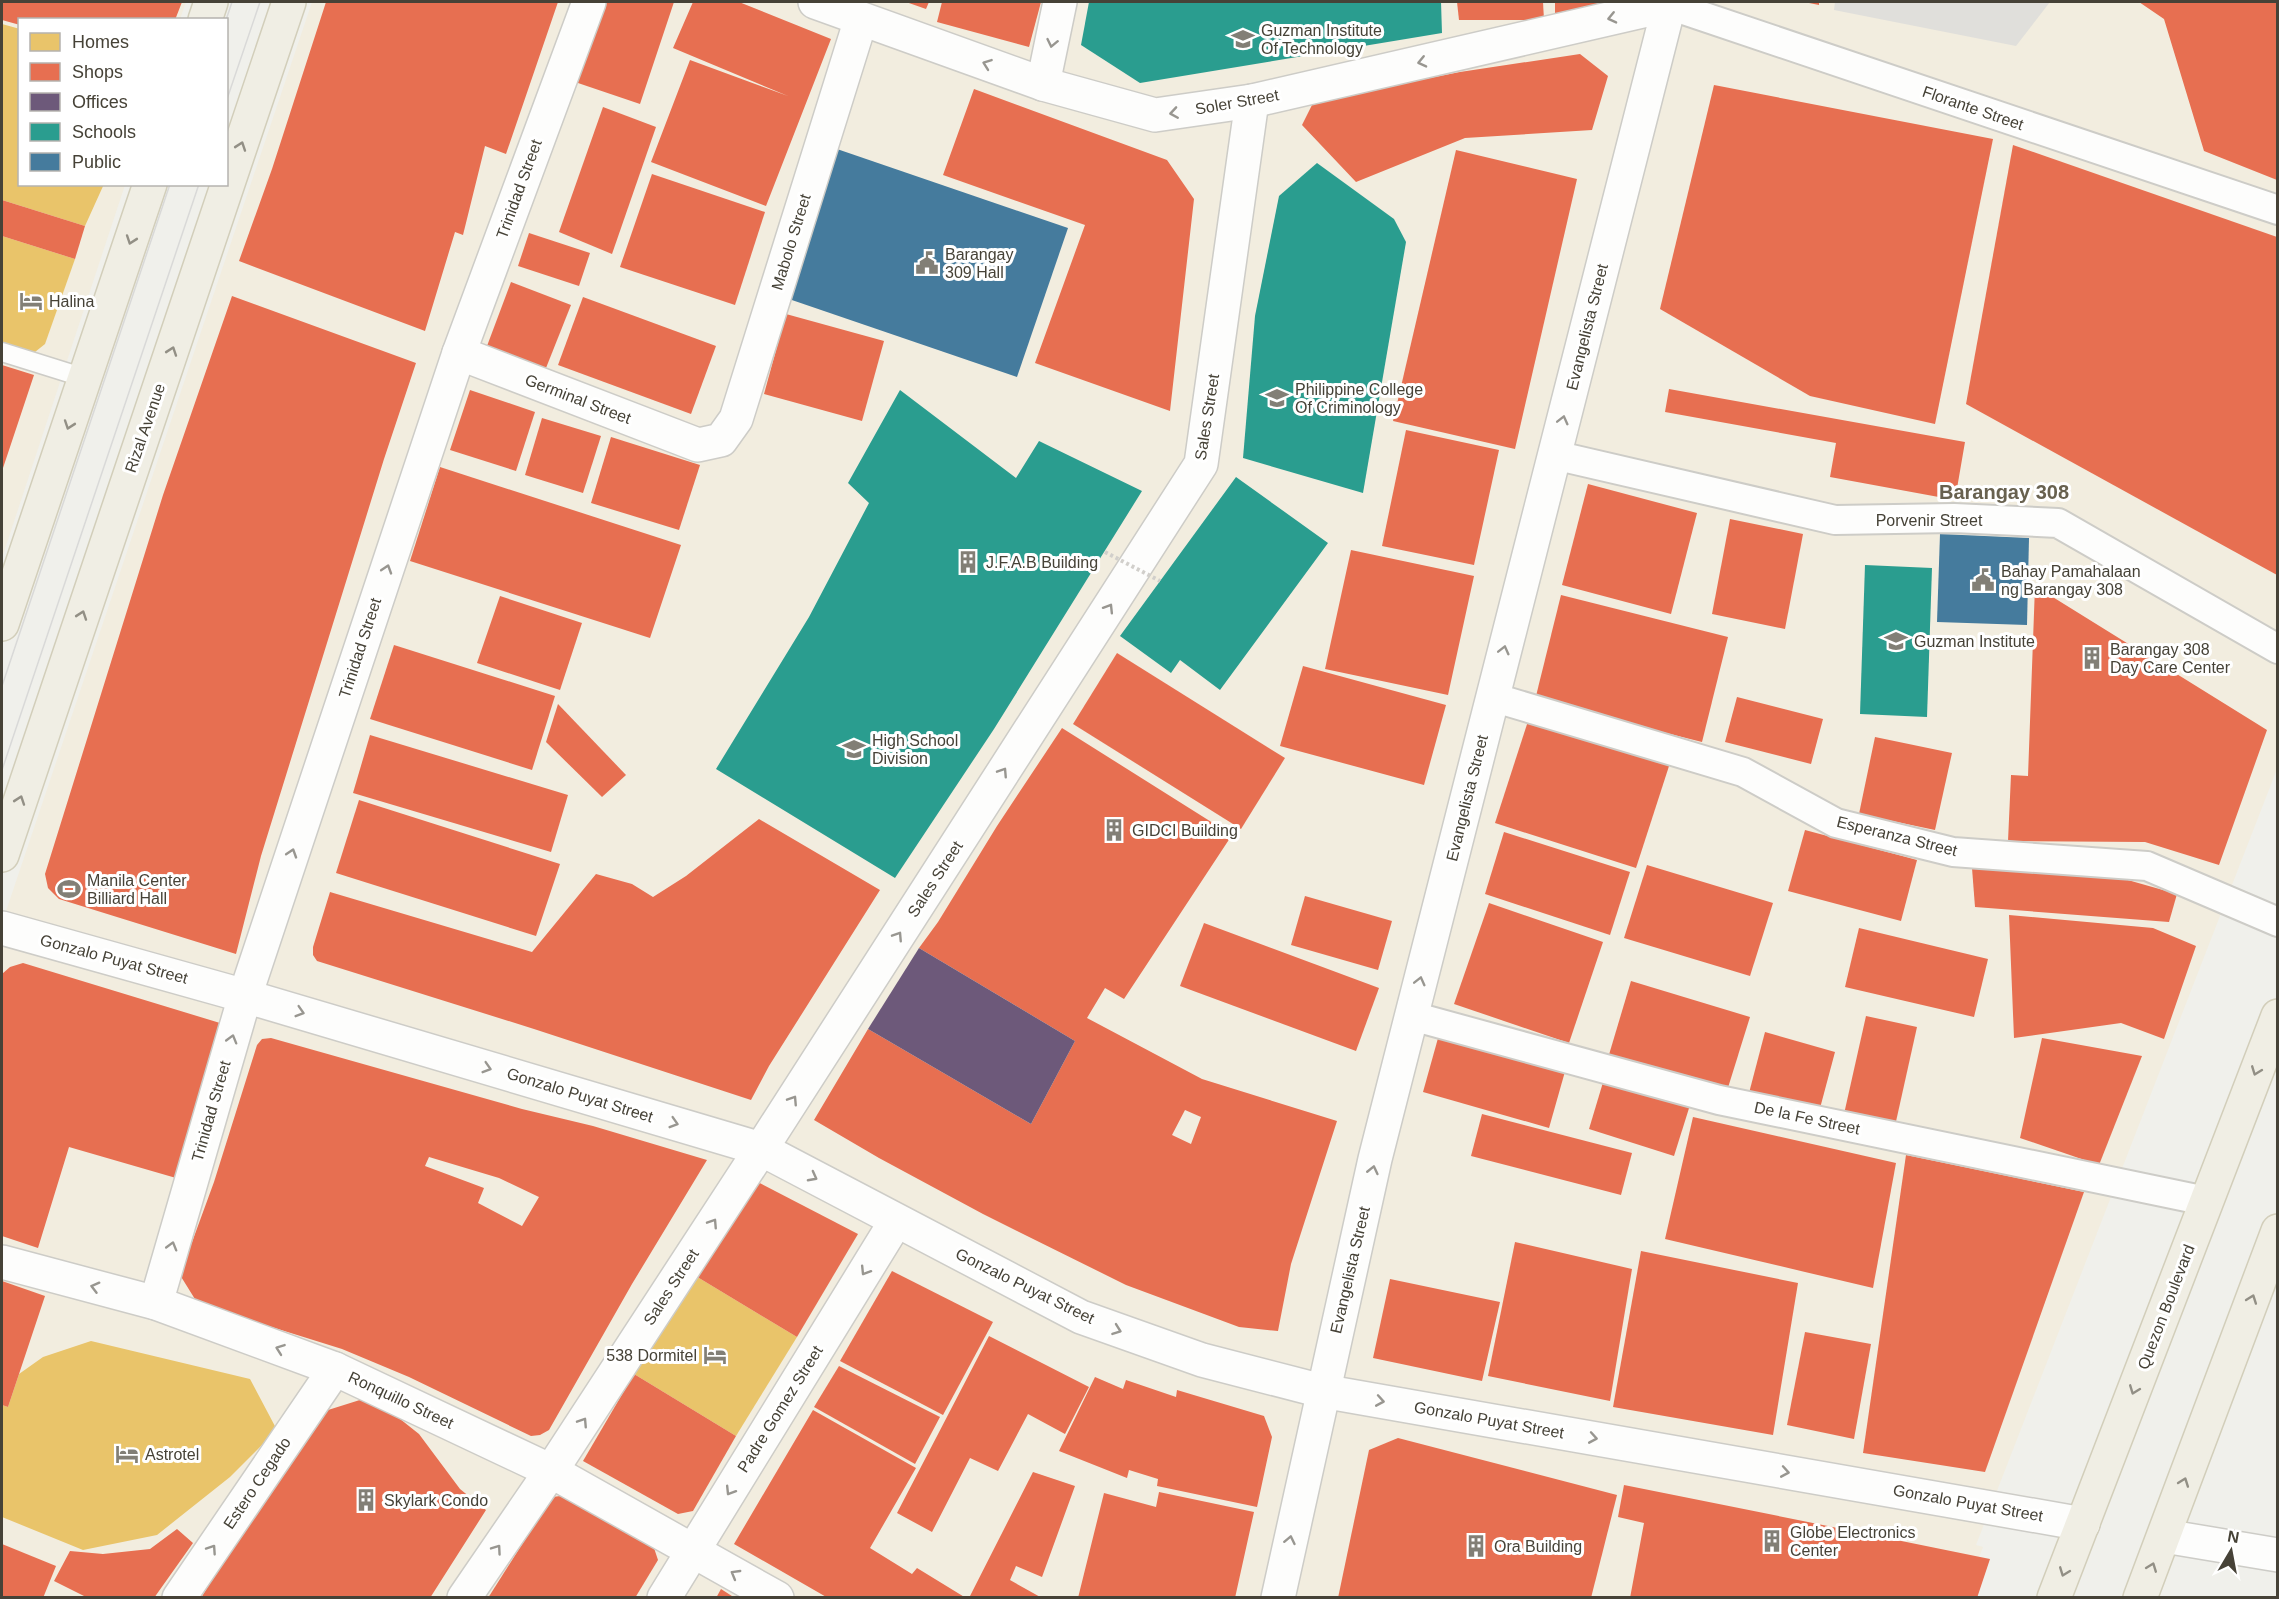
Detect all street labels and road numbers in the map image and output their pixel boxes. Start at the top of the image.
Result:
street label: Florante Street [1920,83,2026,133]
street label: Soler Street [1194,86,1281,118]
street label: Trinidad Street [493,137,545,241]
street label: Mabolo Street [768,191,814,292]
street label: Evangelista Street [1563,261,1611,392]
street label: Germinal Street [523,371,634,427]
street label: Sales Street [1192,372,1222,461]
street label: Rizal Avenue [122,381,168,475]
street label: Porvenir Street [1876,512,1983,529]
street label: Trinidad Street [336,595,384,700]
street label: Evangelista Street [1443,732,1491,863]
street label: Esperanza Street [1835,813,1960,859]
street label: Sales Street [904,837,966,920]
street label: Gonzalo Puyat Street [38,931,190,987]
street label: Trinidad Street [188,1058,234,1163]
street label: Gonzalo Puyat Street [505,1065,656,1126]
street label: De la Fe Street [1753,1098,1862,1138]
street label: Evangelista Street [1327,1204,1373,1335]
street label: Quezon Boulevard [2134,1242,2198,1372]
street label: Sales Street [640,1245,702,1328]
street label: Gonzalo Puyat Street [953,1245,1098,1327]
street label: Padre Gomez Street [734,1342,826,1475]
street label: Ronquillo Street [346,1368,457,1432]
street label: Gonzalo Puyat Street [1413,1398,1566,1442]
street label: Estero Cegado [220,1434,294,1532]
street label: Gonzalo Puyat Street [1892,1481,2045,1525]

